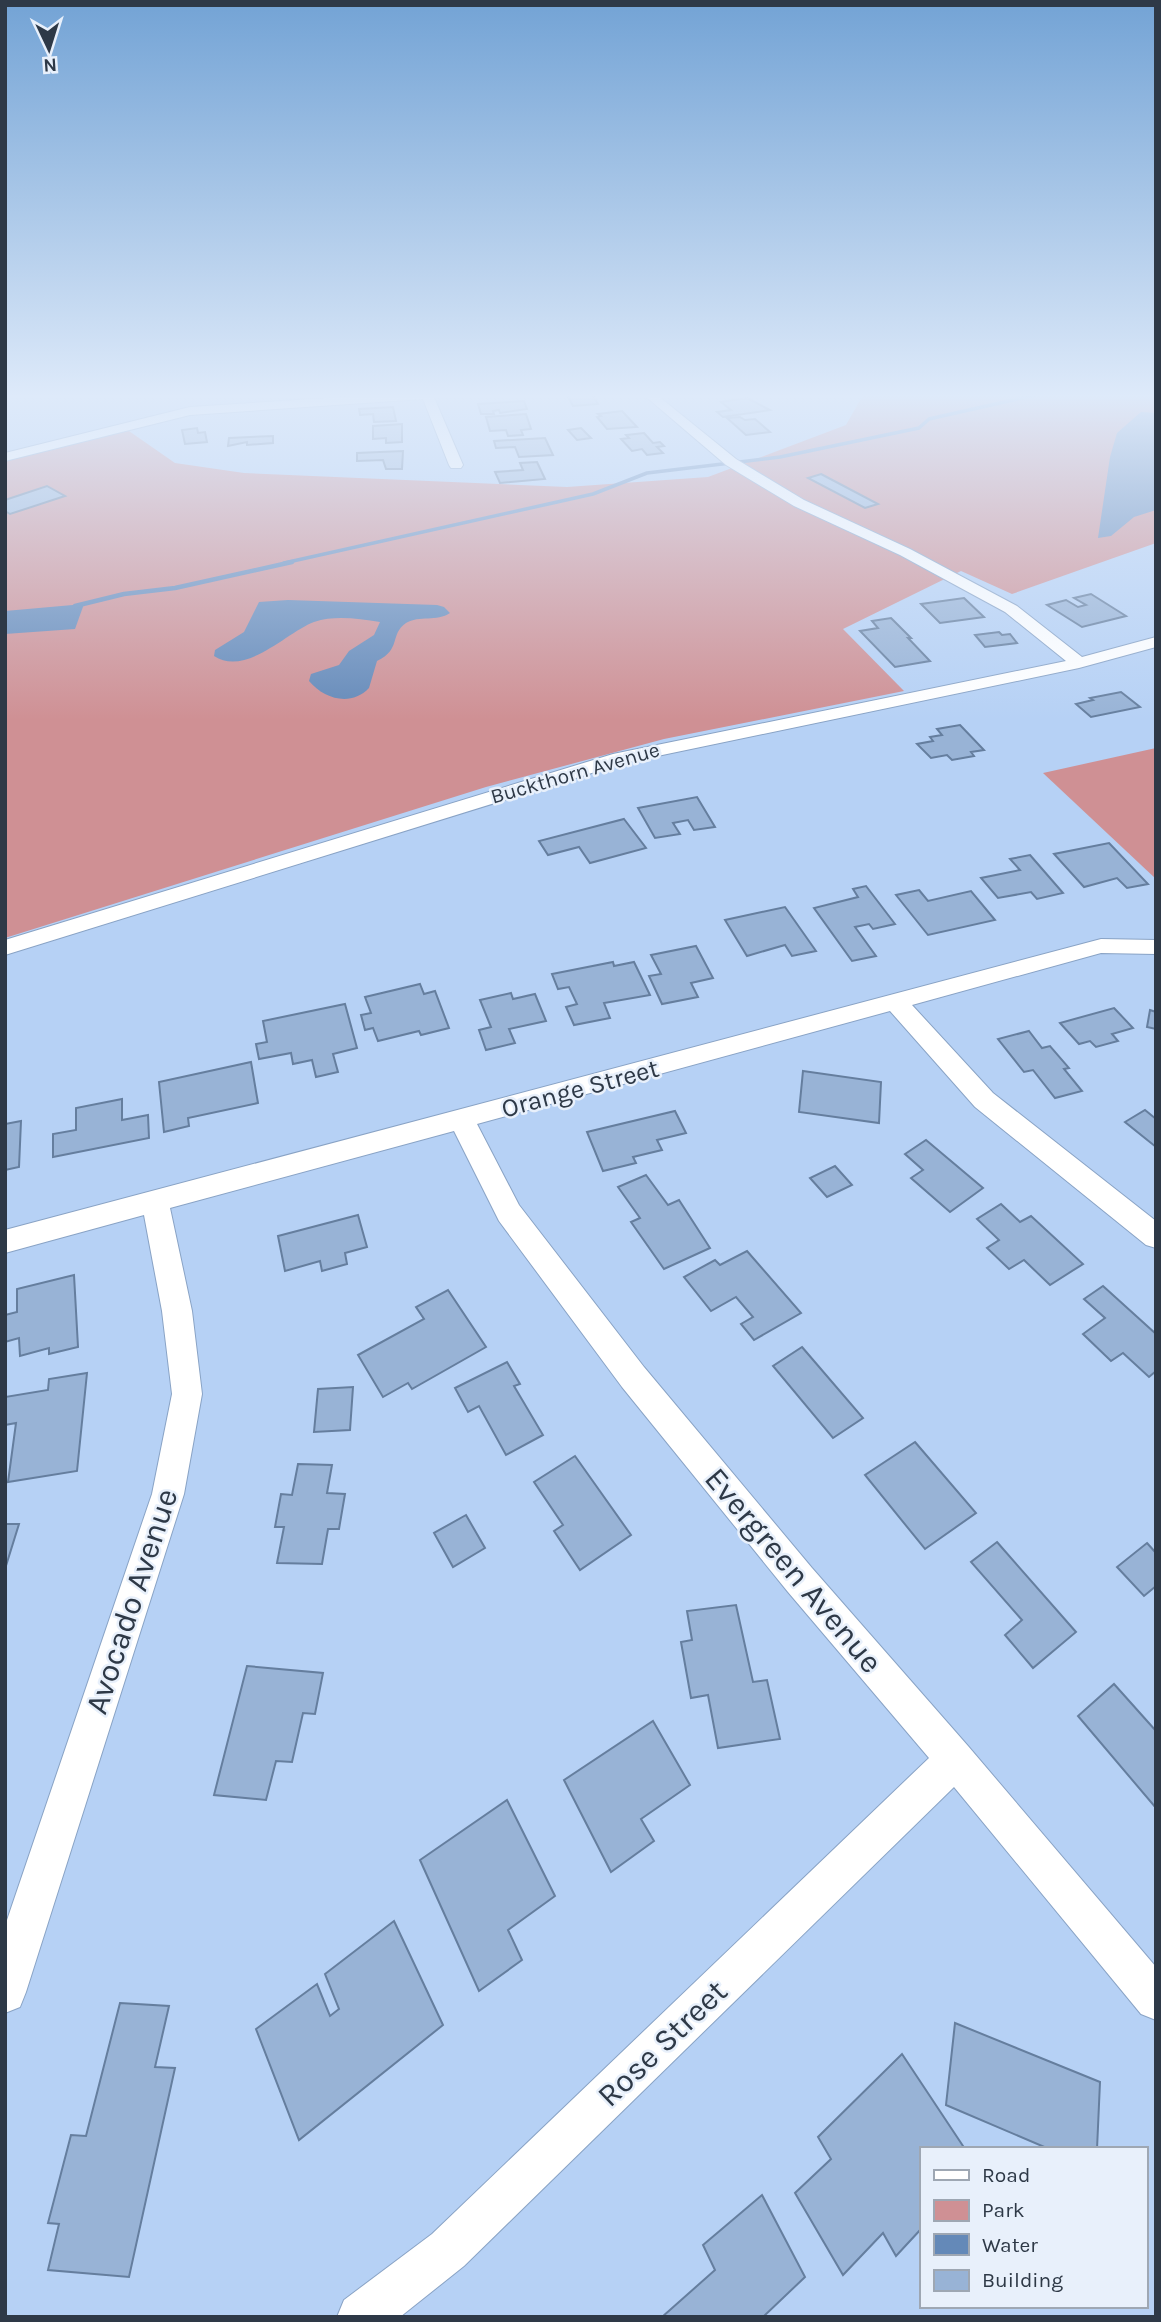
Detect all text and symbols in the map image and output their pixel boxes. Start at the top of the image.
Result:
north arrow [14,14,84,84]
text: N [43,54,58,76]
street label: Buckthorn Avenue [488,737,662,809]
street label: Orange Street [498,1053,662,1124]
street label: Evergreen Avenue [697,1460,890,1680]
street label: Avocado Avenue [78,1484,185,1719]
street label: Rose Street [590,1972,735,2114]
legend [920,2147,1147,2308]
text: Road [982,2163,1030,2187]
text: Park [982,2198,1025,2222]
text: Water [982,2233,1038,2257]
text: Building [982,2268,1063,2292]

